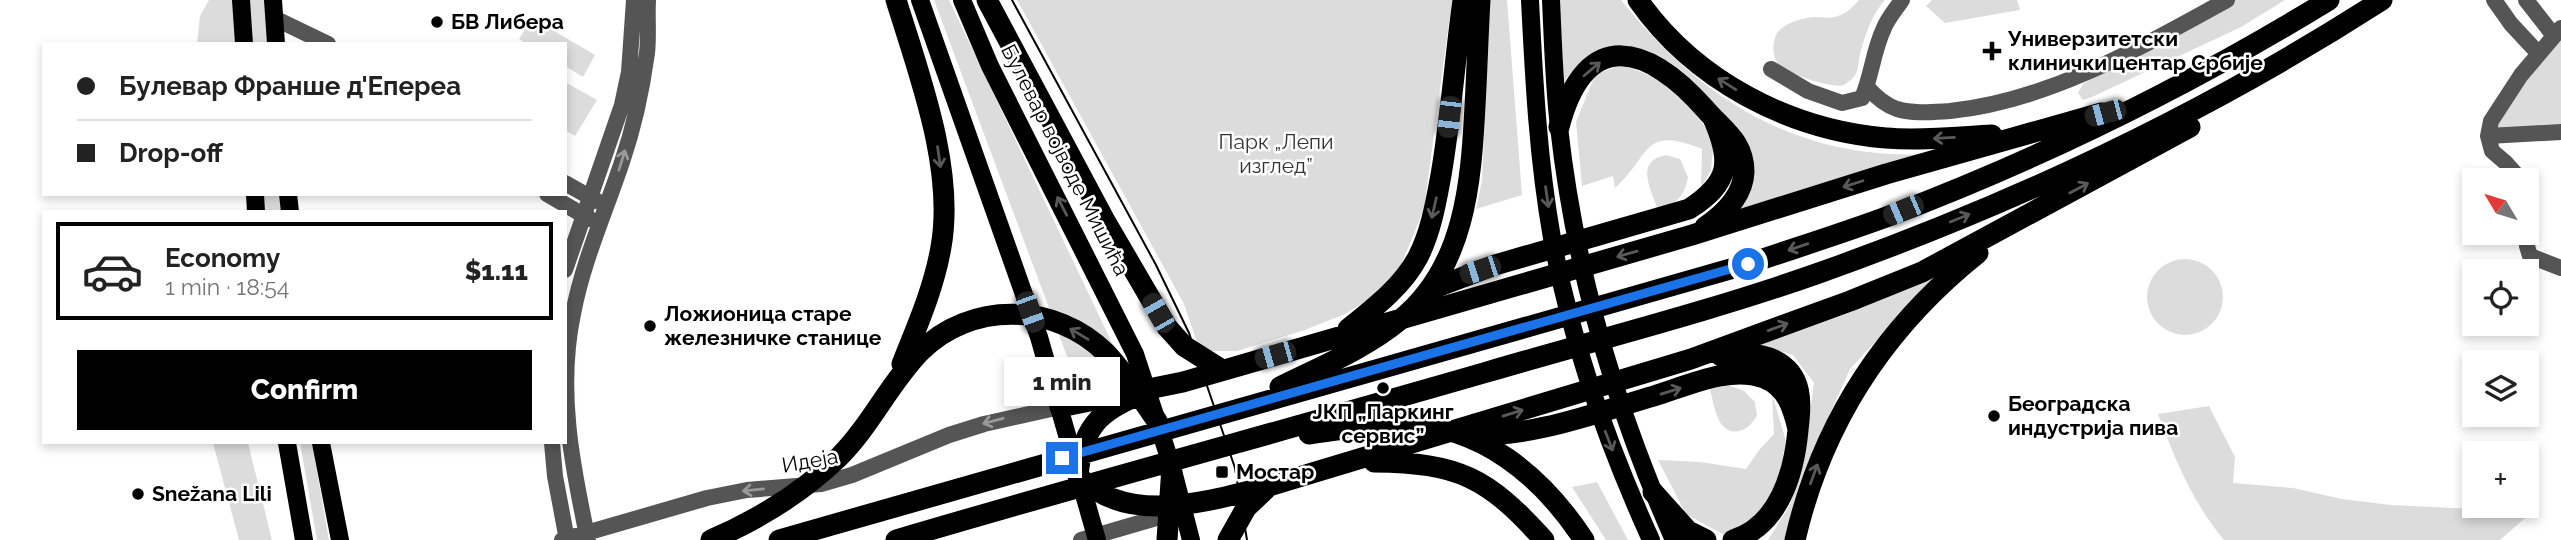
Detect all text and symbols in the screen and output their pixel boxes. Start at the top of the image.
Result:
place label: БВ Либера [451,9,564,34]
marker: БВ Либера [429,14,445,30]
place label: Универзитетски клинички центар Србије [2007,26,2263,75]
street label: Булевар војводе Мишића [996,40,1135,280]
marker: Универзитетски клинички центар Србије [1982,41,2002,61]
one-way arrow [1582,61,1600,77]
text: Булевар Франше д'Епереа [119,71,461,101]
one-way arrow [1717,77,1737,91]
car [1437,95,1462,139]
car [2082,97,2129,129]
park label: Парк „Лепи изглед” [1219,129,1333,178]
one-way arrow [1933,131,1956,144]
text: Drop-off [119,138,223,168]
one-way arrow [932,145,945,168]
one-way arrow [617,149,630,171]
north arrow [2462,168,2539,245]
map controls [2462,168,2539,518]
one-way arrow [1842,179,1864,192]
one-way arrow [2069,181,2089,195]
one-way arrow [1540,186,1553,208]
car [1880,192,1927,228]
one-way arrow [1427,196,1440,219]
one-way arrow [1054,197,1068,217]
one-way arrow [1949,211,1970,224]
icon: car [81,240,144,303]
one-way arrow [1787,242,1809,254]
text: Economy [165,243,280,273]
route start [1732,248,1764,280]
one-way arrow [1616,249,1638,262]
car [1457,254,1504,286]
text: $1.11 [465,256,528,286]
button: locate [2462,259,2539,336]
text: 1 min · 18:54 [165,273,289,300]
car [1013,289,1048,335]
car [1139,290,1178,336]
place label: Ложионица старе железничке станице [664,301,882,350]
marker: Ложионица старе железничке станице [642,318,658,334]
one-way arrow [1766,320,1788,333]
one-way arrow [1070,327,1090,341]
car [1252,339,1299,371]
button: Confirm [77,350,532,430]
button: layers [2462,350,2539,427]
callout: 1 min [1004,356,1120,406]
text: 1 min [1032,368,1092,395]
marker: ЈКП „Паркинг сервис” [1375,380,1391,396]
one-way arrow [1660,383,1682,396]
place label: Београдска индустрија пива [2008,391,2178,440]
place label: ЈКП „Паркинг сервис” [1312,399,1454,448]
one-way arrow [1502,406,1524,419]
marker: Београдска индустрија пива [1986,408,2002,424]
one-way arrow [983,415,1005,428]
one-way arrow [1604,430,1617,451]
button: + [2462,441,2539,518]
route end [1046,442,1078,474]
street label: Идеја [780,443,840,478]
place label: Мостар [1236,459,1314,484]
marker: Мостар [1214,464,1230,480]
one-way arrow [1809,464,1821,486]
place label: Snežana Lili [152,481,272,506]
one-way arrow [742,484,765,497]
marker: Snežana Lili [130,486,146,502]

